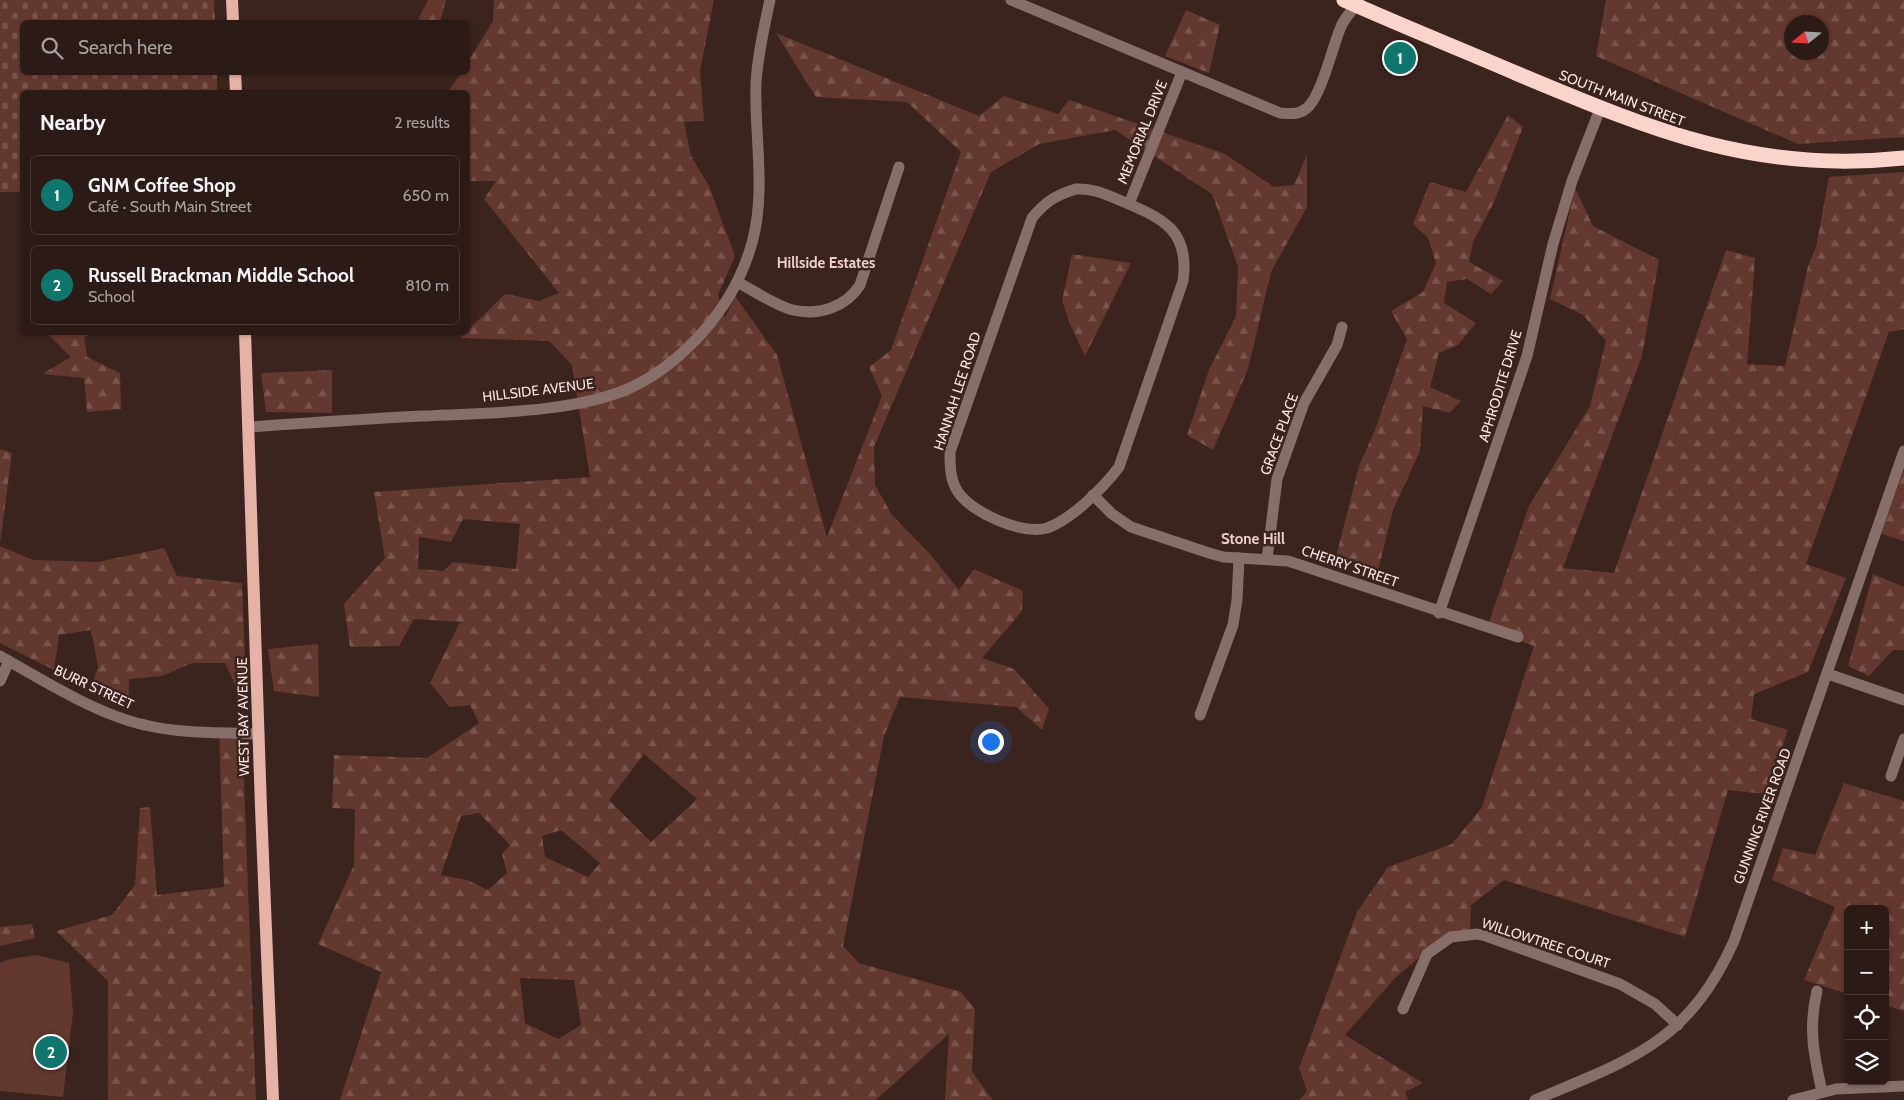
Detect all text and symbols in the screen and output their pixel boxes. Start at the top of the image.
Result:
north arrow [1784,15,1829,60]
search box [20,20,470,75]
icon: search [38,34,66,62]
text: Search here [78,36,172,59]
pin: 1 [1384,39,1416,77]
street label: SOUTH MAIN STREET [1557,66,1688,130]
street label: MEMORIAL DRIVE [1113,77,1171,187]
text: Nearby [40,110,106,135]
text: 2 results [394,113,450,132]
text: GNM Coffee Shop [88,174,236,197]
text: 1 [54,186,60,205]
text: 650 m [402,186,449,205]
text: Café · South Main Street [88,197,252,216]
district label: Hillside Estates [777,254,875,272]
text: Russell Brackman Middle School [88,264,354,287]
text: 2 [53,276,61,295]
text: 810 m [405,276,449,295]
text: School [88,287,135,306]
street label: APHRODITE DRIVE [1474,328,1526,444]
street label: HANNAH LEE ROAD [929,330,985,452]
street label: HILLSIDE AVENUE [481,374,595,406]
street label: GRACE PLACE [1256,390,1302,477]
district label: Stone Hill [1221,530,1285,548]
street label: CHERRY STREET [1299,541,1401,591]
street label: WEST BAY AVENUE [233,657,253,777]
street label: BURR STREET [51,661,137,713]
your location [978,729,1004,755]
street label: GUNNING RIVER ROAD [1729,746,1795,886]
map controls [1844,905,1889,1085]
button: + [1844,905,1889,950]
street label: WILLOWTREE COURT [1479,914,1613,972]
button: − [1844,950,1889,995]
button: locate [1844,995,1889,1040]
pin: 2 [35,1033,67,1071]
button: layers [1844,1040,1889,1085]

